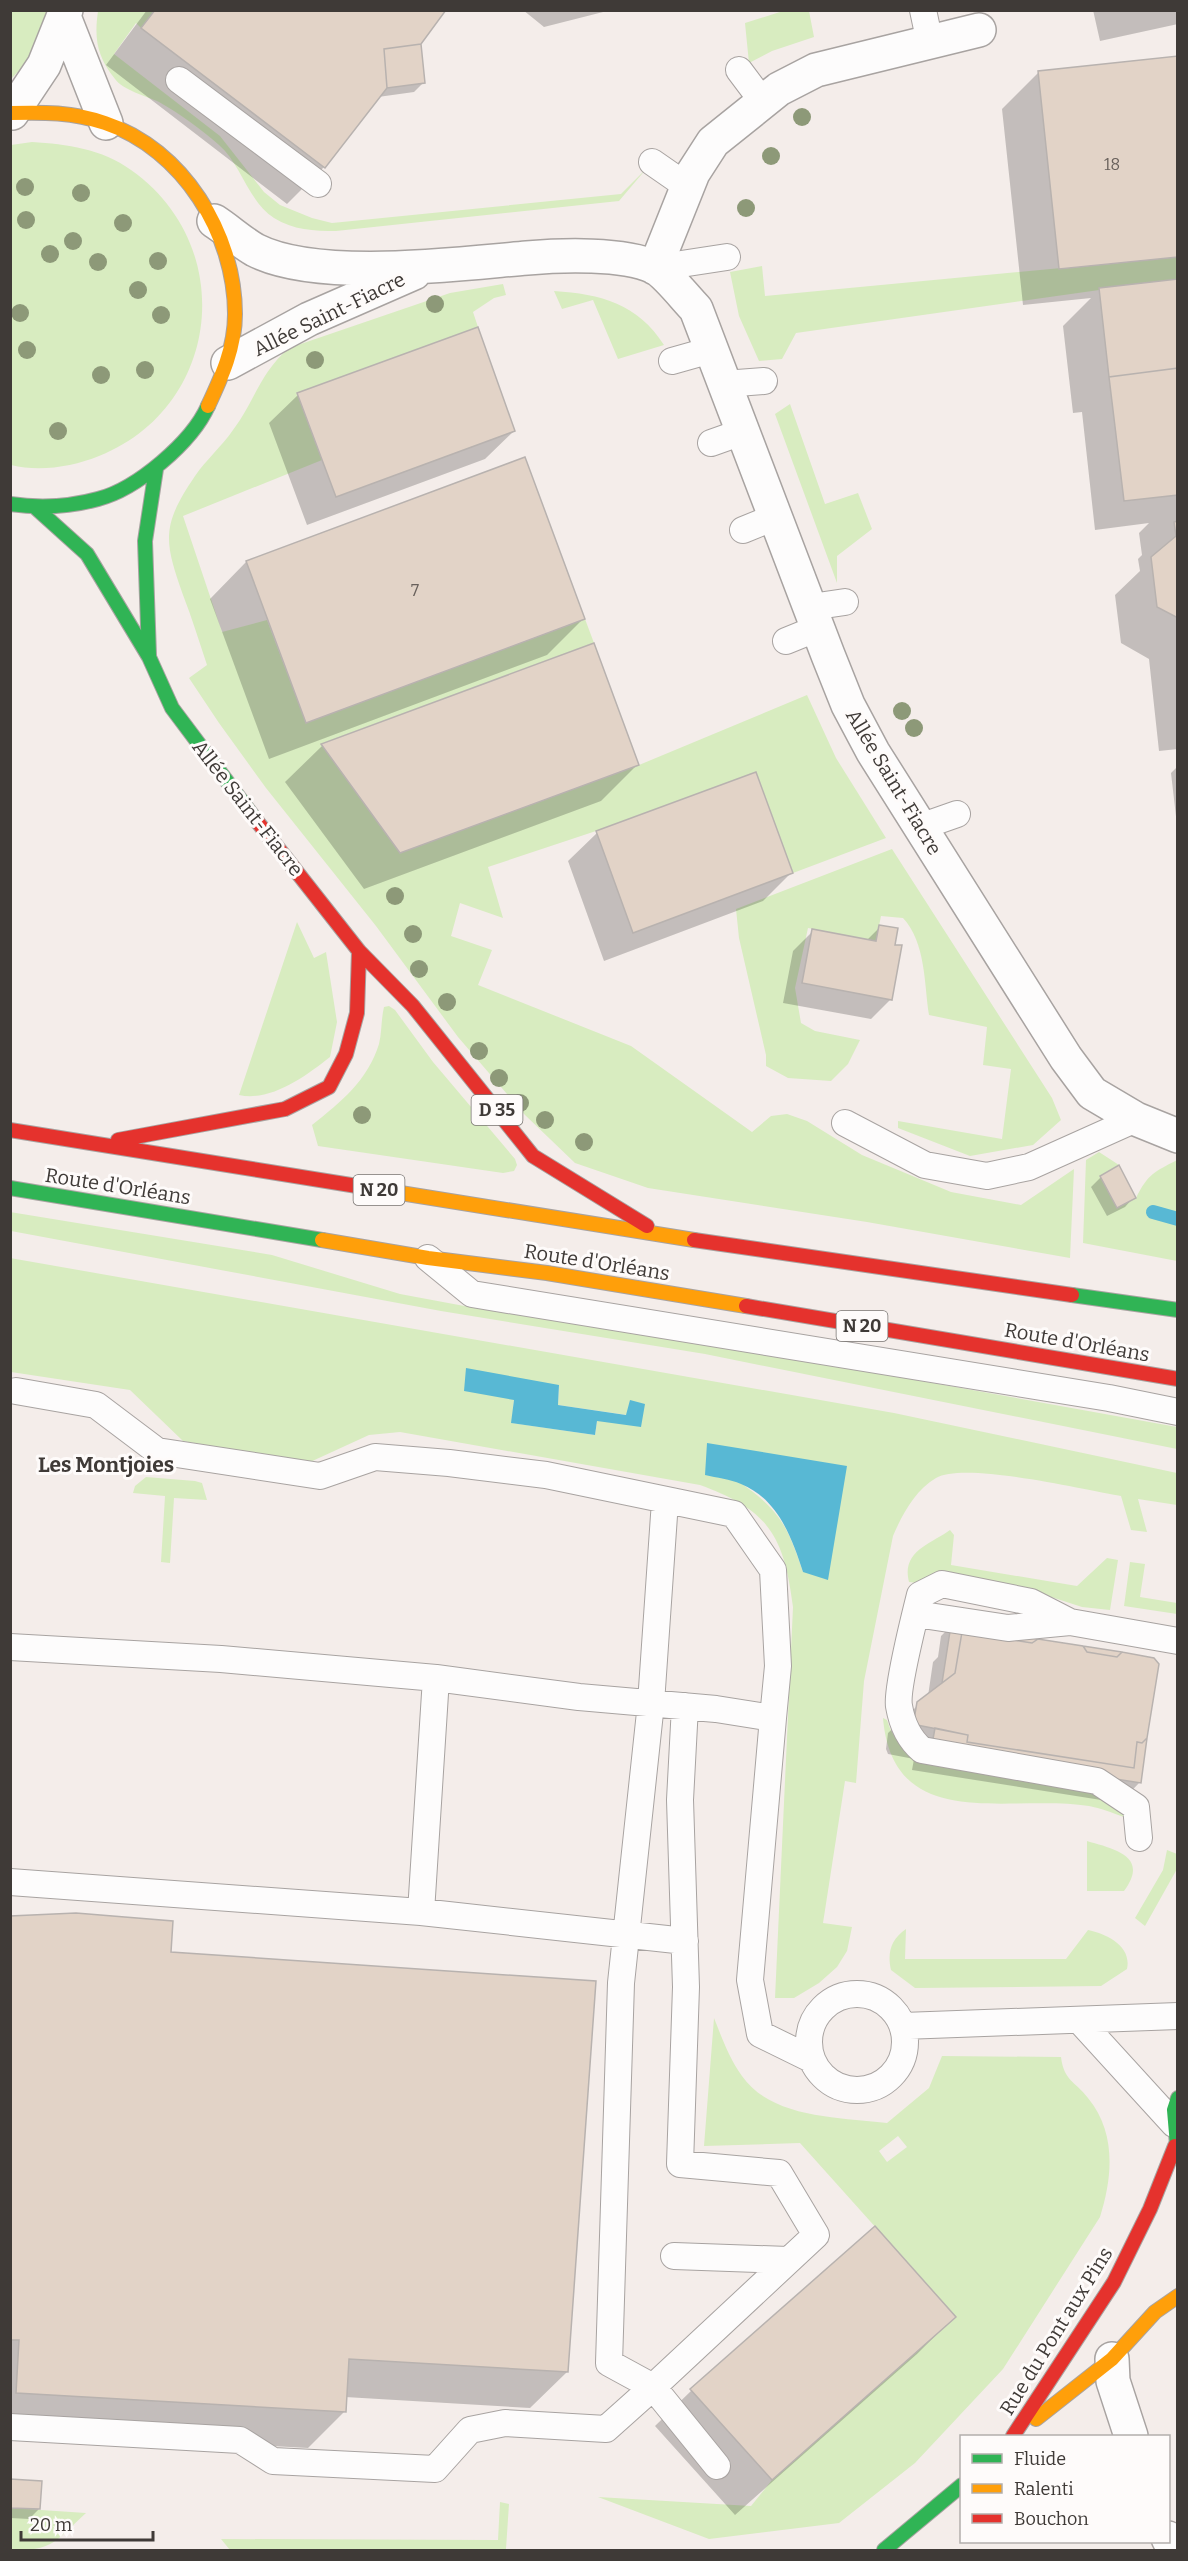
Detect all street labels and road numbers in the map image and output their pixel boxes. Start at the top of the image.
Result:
street label: Allée Saint-Fiacre [249,267,409,361]
street label: Allée Saint-Fiacre [841,705,947,859]
street label: Allée Saint-Fiacre [188,735,308,881]
road number: D 35 [472,1095,522,1125]
street label: Route d'Orléans [44,1163,192,1209]
road number: N 20 [354,1175,404,1205]
street label: Route d'Orléans [523,1239,671,1285]
road number: N 20 [836,1311,888,1341]
street label: Route d'Orléans [1003,1317,1151,1367]
street label: Rue du Pont aux Pins [995,2243,1117,2419]

